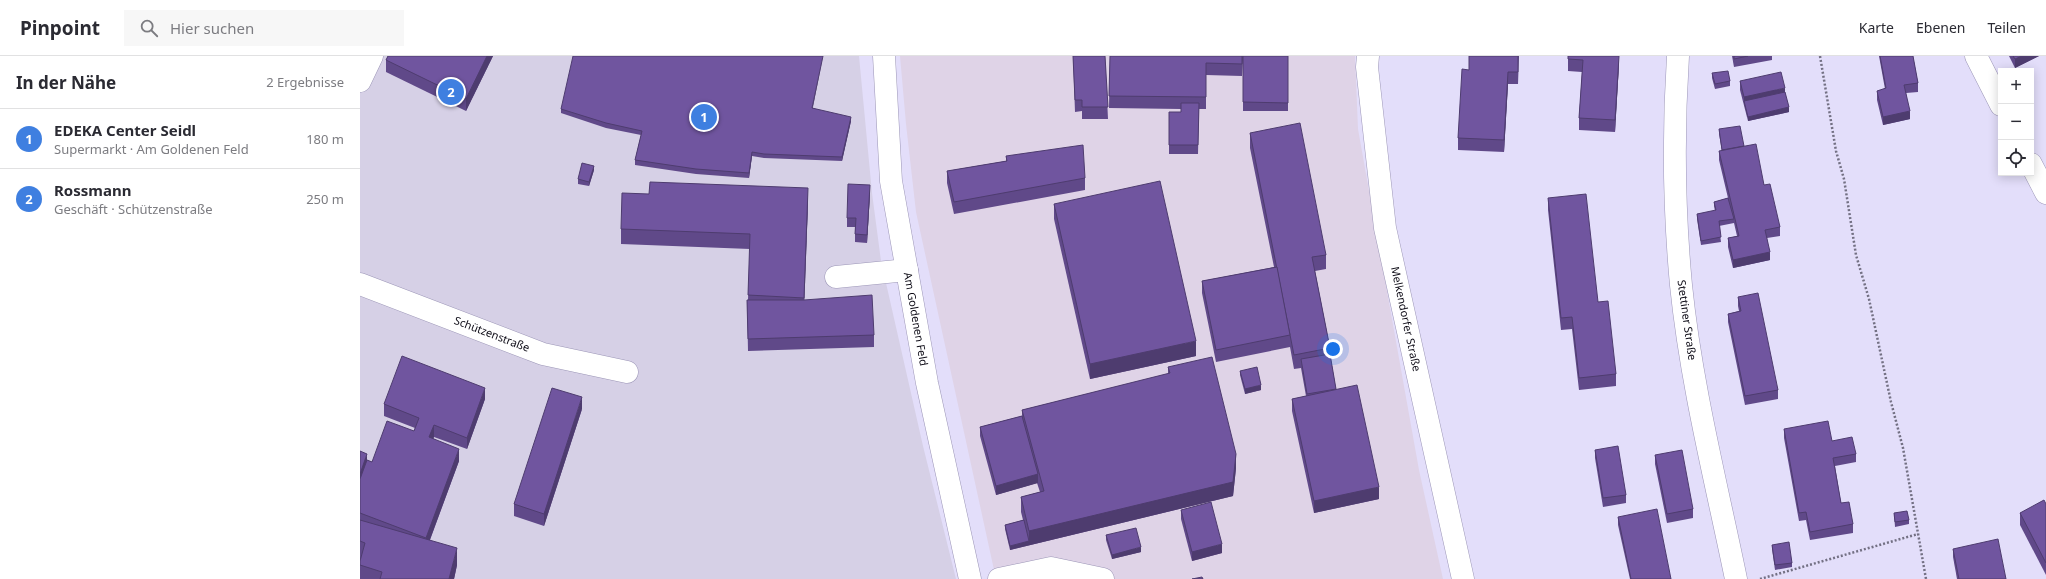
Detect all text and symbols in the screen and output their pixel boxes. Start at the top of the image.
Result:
search box [124,10,404,46]
text: Pinpoint [20,15,100,41]
icon: search [138,17,160,39]
text: Hier suchen [170,18,254,38]
text: Karte [1859,18,1894,37]
text: Ebenen [1916,18,1966,37]
text: Teilen [1988,18,2026,37]
map controls [1998,68,2034,176]
button: + [1998,68,2034,104]
text: In der Nähe [16,71,116,94]
text: 2 Ergebnisse [266,73,344,91]
pin: 2 [438,77,464,107]
pin: 1 [691,102,717,132]
button: − [1998,104,2034,140]
text: EDEKA Center Seidl [54,120,196,140]
text: 1 [25,130,33,148]
text: 180 m [306,130,344,148]
text: Supermarkt · Am Goldenen Feld [54,140,249,158]
button: locate [1998,140,2034,176]
text: Rossmann [54,180,131,200]
text: 2 [25,190,33,208]
text: 250 m [306,190,344,208]
text: Geschäft · Schützenstraße [54,200,212,218]
street label: Melkendorfer Straße [1388,265,1425,373]
street label: Am Goldenen Feld [901,271,932,367]
street label: Stettiner Straße [1674,279,1701,361]
street label: Schützenstraße [452,312,532,355]
your location [1323,339,1343,359]

